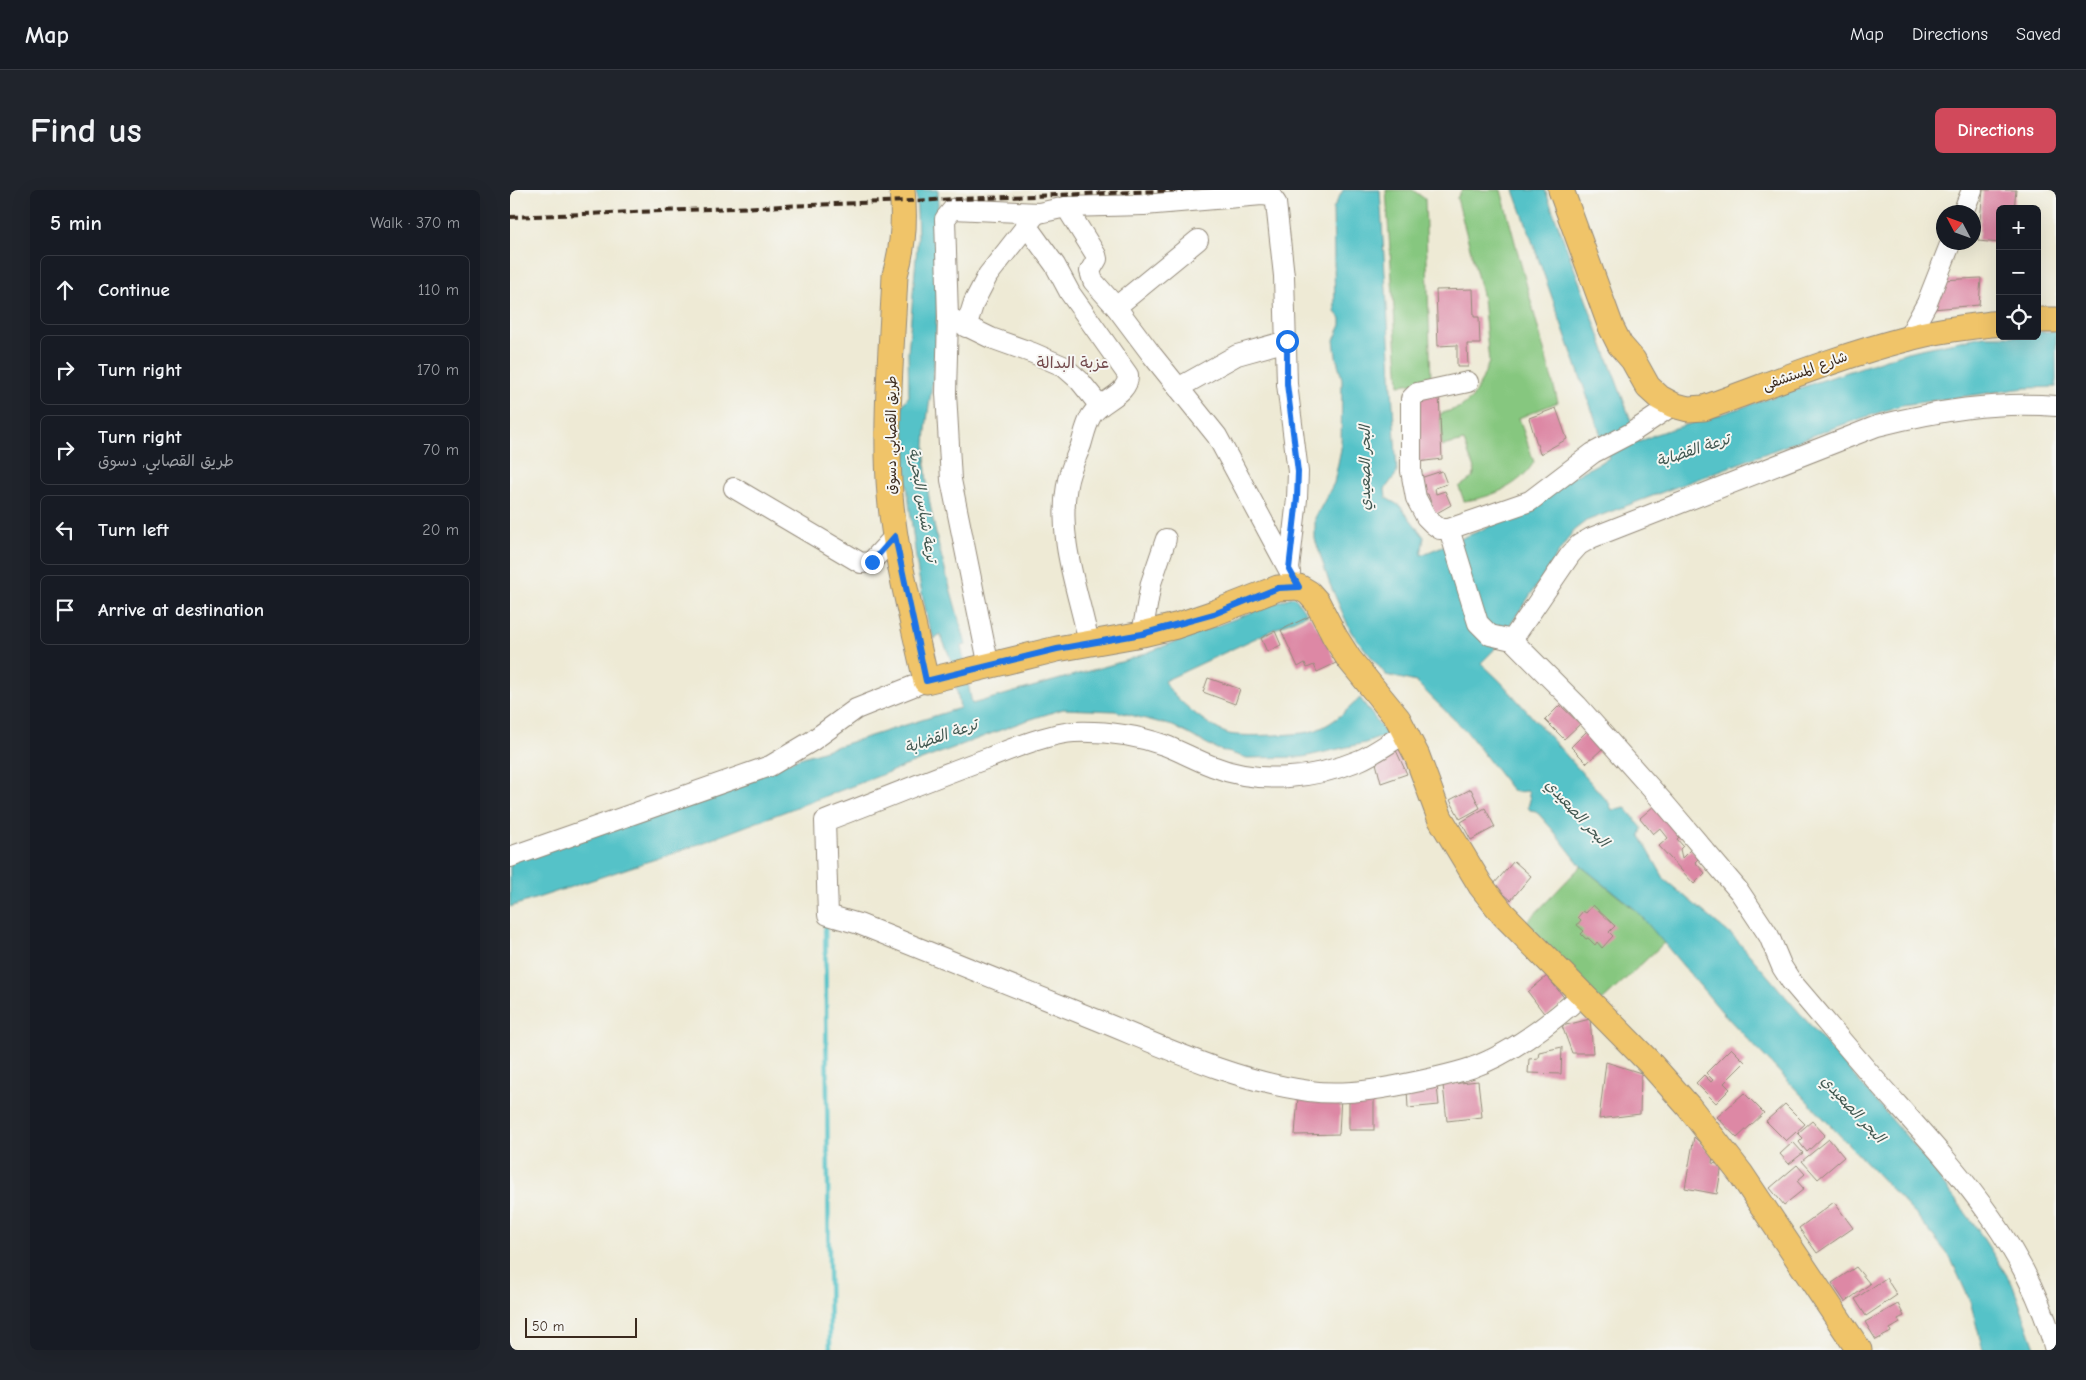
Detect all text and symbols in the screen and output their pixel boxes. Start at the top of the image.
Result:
text: Map [25,21,69,49]
text: Map [1850,24,1884,45]
text: Directions [1912,24,1988,45]
text: Saved [2016,24,2061,45]
button: Directions [1935,108,2056,153]
text: Find us [30,110,142,151]
north arrow [1936,205,1981,250]
map controls [1996,205,2041,340]
button: + [1996,205,2041,250]
text: 5 min [50,211,102,235]
text: Walk · 370 m [370,214,460,232]
button: − [1996,250,2041,295]
icon: ahead [51,276,79,304]
text: Continue [98,279,170,301]
text: 110 m [418,281,459,299]
button: locate [1996,295,2041,340]
route start [1276,330,1299,353]
street label: شارع المستشفى [1760,348,1850,395]
district label: عزبة البدالة [1037,354,1109,372]
icon: right [51,356,79,384]
text: Turn right [98,359,182,381]
text: 170 m [417,361,459,379]
street label: طريق القصابي, دسوق [883,376,904,494]
water label: البحر الصعيدي [1356,423,1376,511]
text: Turn right [98,426,182,448]
water label: ترعة القضابة [1654,429,1734,470]
icon: right [51,436,79,464]
text: 70 m [423,441,459,459]
water label: ترعة شباس البحرية [905,447,941,566]
text: طريق القصابي, دسوق [98,452,234,470]
icon: left [51,516,79,544]
text: Turn left [98,519,169,541]
text: 20 m [422,521,459,539]
route end [861,551,884,574]
icon: arrive [51,596,79,624]
text: Arrive at destination [98,599,264,621]
water label: ترعة القضابة [902,714,982,757]
water label: البحر الصعيدي [1540,776,1614,853]
water label: البحر الصعيدي [1816,1072,1890,1149]
scale bar [525,1315,638,1338]
text: 50 m [532,1318,564,1335]

